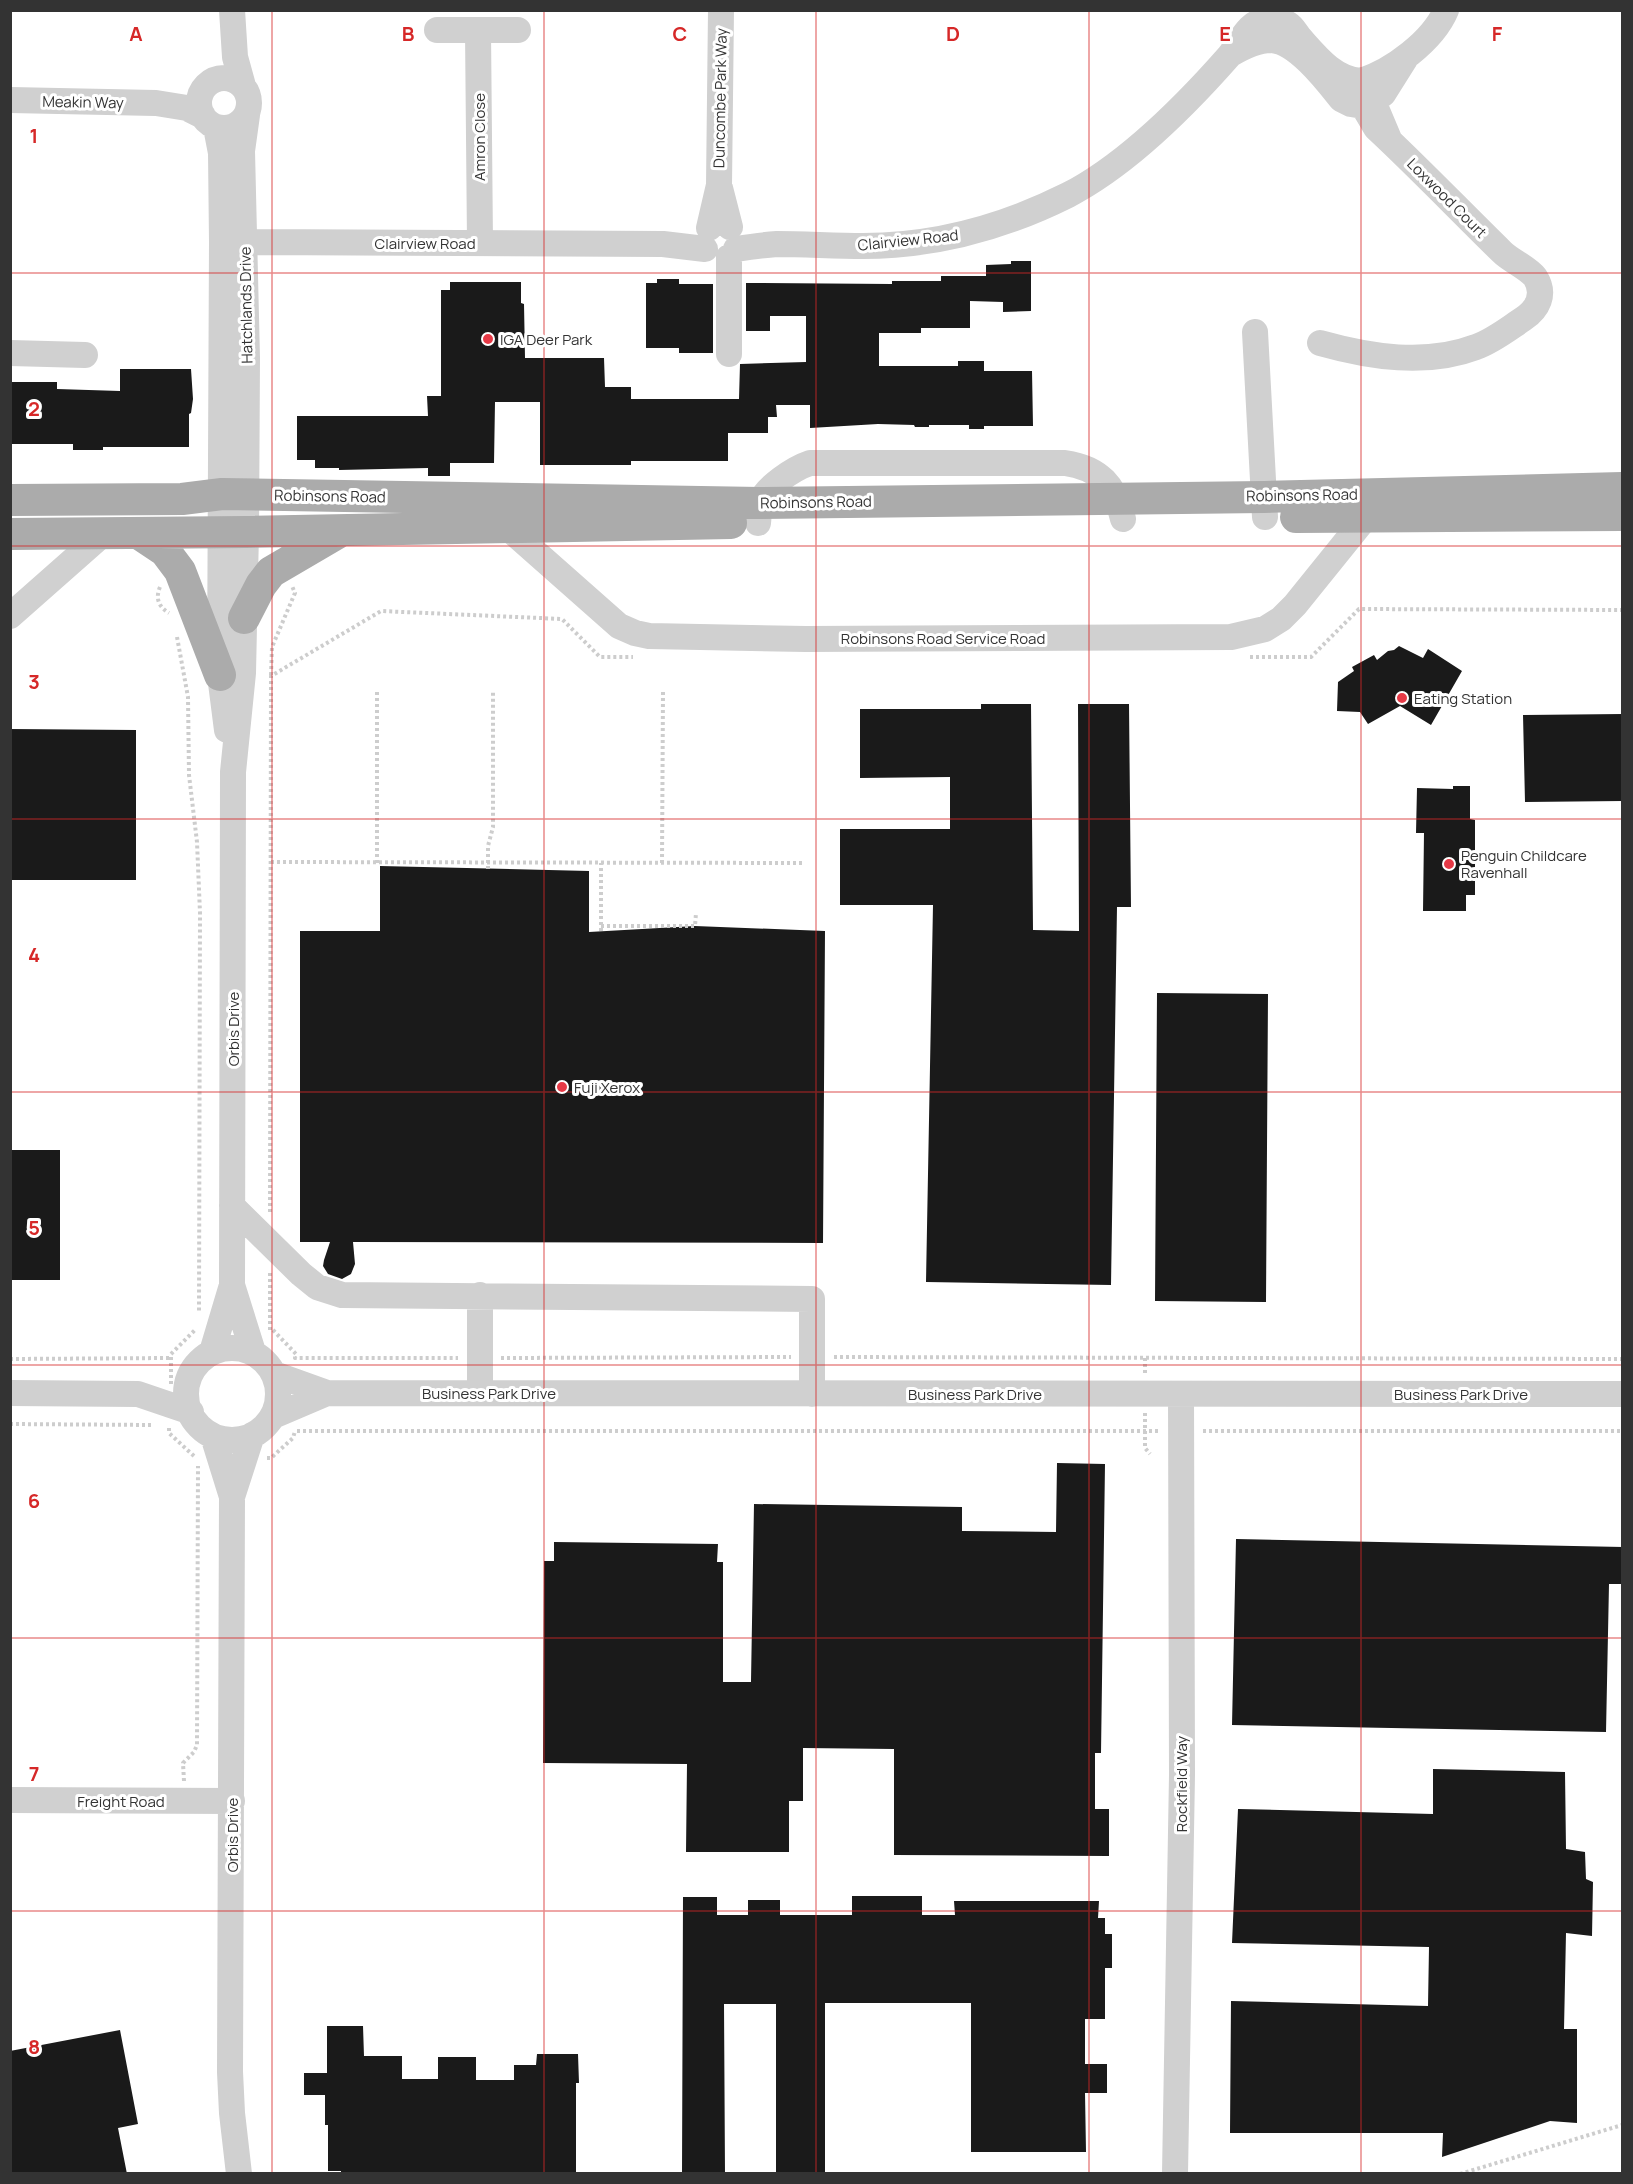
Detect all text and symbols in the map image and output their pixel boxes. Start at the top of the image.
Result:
text: A [129,20,143,47]
text: B [402,20,415,47]
text: C [673,20,687,47]
text: D [946,20,960,47]
text: E [1219,20,1231,47]
text: F [1492,20,1503,47]
street label: Duncombe Park Way [708,28,732,168]
street label: Meakin Way [42,91,124,113]
street label: Amron Close [469,93,490,181]
text: 1 [30,122,38,149]
street label: Loxwood Court [1402,153,1492,243]
street label: Clairview Road [857,224,959,256]
street label: Clairview Road [374,233,476,254]
street label: Hatchlands Drive [234,246,258,364]
place label: IGA Deer Park [500,329,593,350]
marker: IGA Deer Park [481,332,495,346]
text: 2 [28,395,40,422]
street label: Robinsons Road [1246,484,1358,506]
street label: Robinsons Road [274,485,386,507]
street label: Robinsons Road [760,491,872,513]
street label: Robinsons Road Service Road [841,628,1045,649]
text: 3 [28,668,40,695]
place label: Eating Station [1414,688,1512,709]
marker: Eating Station [1395,691,1409,705]
place label: Penguin Childcare Ravenhall [1461,845,1587,883]
marker: Penguin Childcare Ravenhall [1442,857,1456,871]
text: 4 [28,941,40,968]
street label: Orbis Drive [223,991,244,1066]
place label: Fuji Xerox [574,1077,640,1098]
marker: Fuji Xerox [555,1080,569,1094]
text: 5 [28,1214,40,1241]
street label: Business Park Drive [422,1383,556,1404]
street label: Business Park Drive [908,1384,1042,1405]
street label: Business Park Drive [1394,1384,1528,1405]
text: 6 [28,1487,40,1514]
street label: Rockfield Way [1171,1736,1192,1832]
text: 7 [29,1760,39,1787]
street label: Freight Road [77,1791,165,1812]
street label: Orbis Drive [222,1797,243,1872]
text: 8 [28,2033,40,2060]

